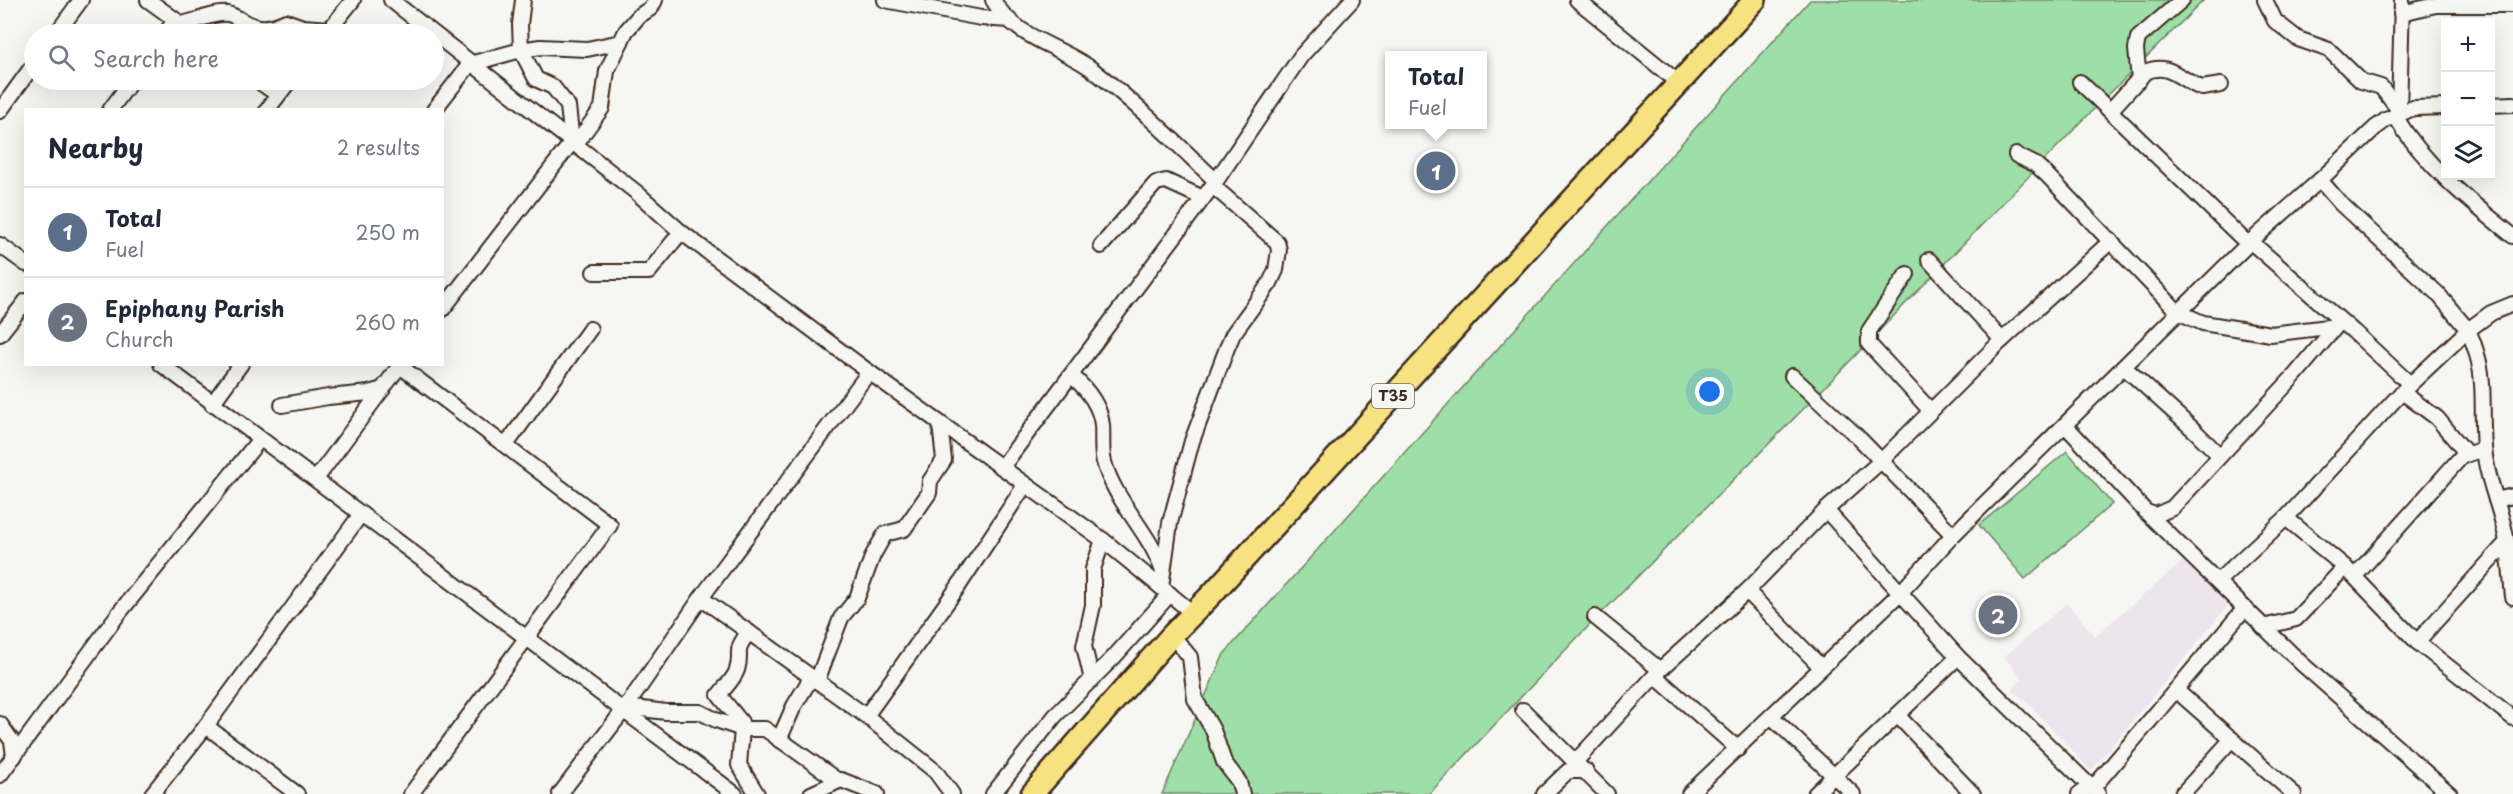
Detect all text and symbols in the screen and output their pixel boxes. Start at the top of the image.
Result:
map controls [2441,18,2495,180]
button: + [2441,18,2495,72]
search box [24,24,444,90]
icon: search [45,41,78,74]
text: Search here [93,41,219,74]
popup [1385,51,1487,129]
text: Total [1408,59,1464,92]
button: − [2441,72,2495,126]
text: Fuel [1408,92,1447,122]
button: layers [2441,126,2495,180]
text: Nearby [48,128,143,167]
text: 2 results [337,132,420,162]
pin: 1 [1416,148,1456,194]
text: Total [105,201,162,234]
text: 1 [63,217,72,247]
text: 250 m [356,217,420,247]
text: Fuel [105,234,144,264]
text: Epiphany Parish [105,291,285,324]
text: 2 [60,307,75,337]
text: 260 m [355,307,420,337]
text: Church [105,324,174,354]
your location [1695,377,1724,406]
road number: T35 [1372,384,1414,408]
pin: 2 [1978,592,2018,638]

